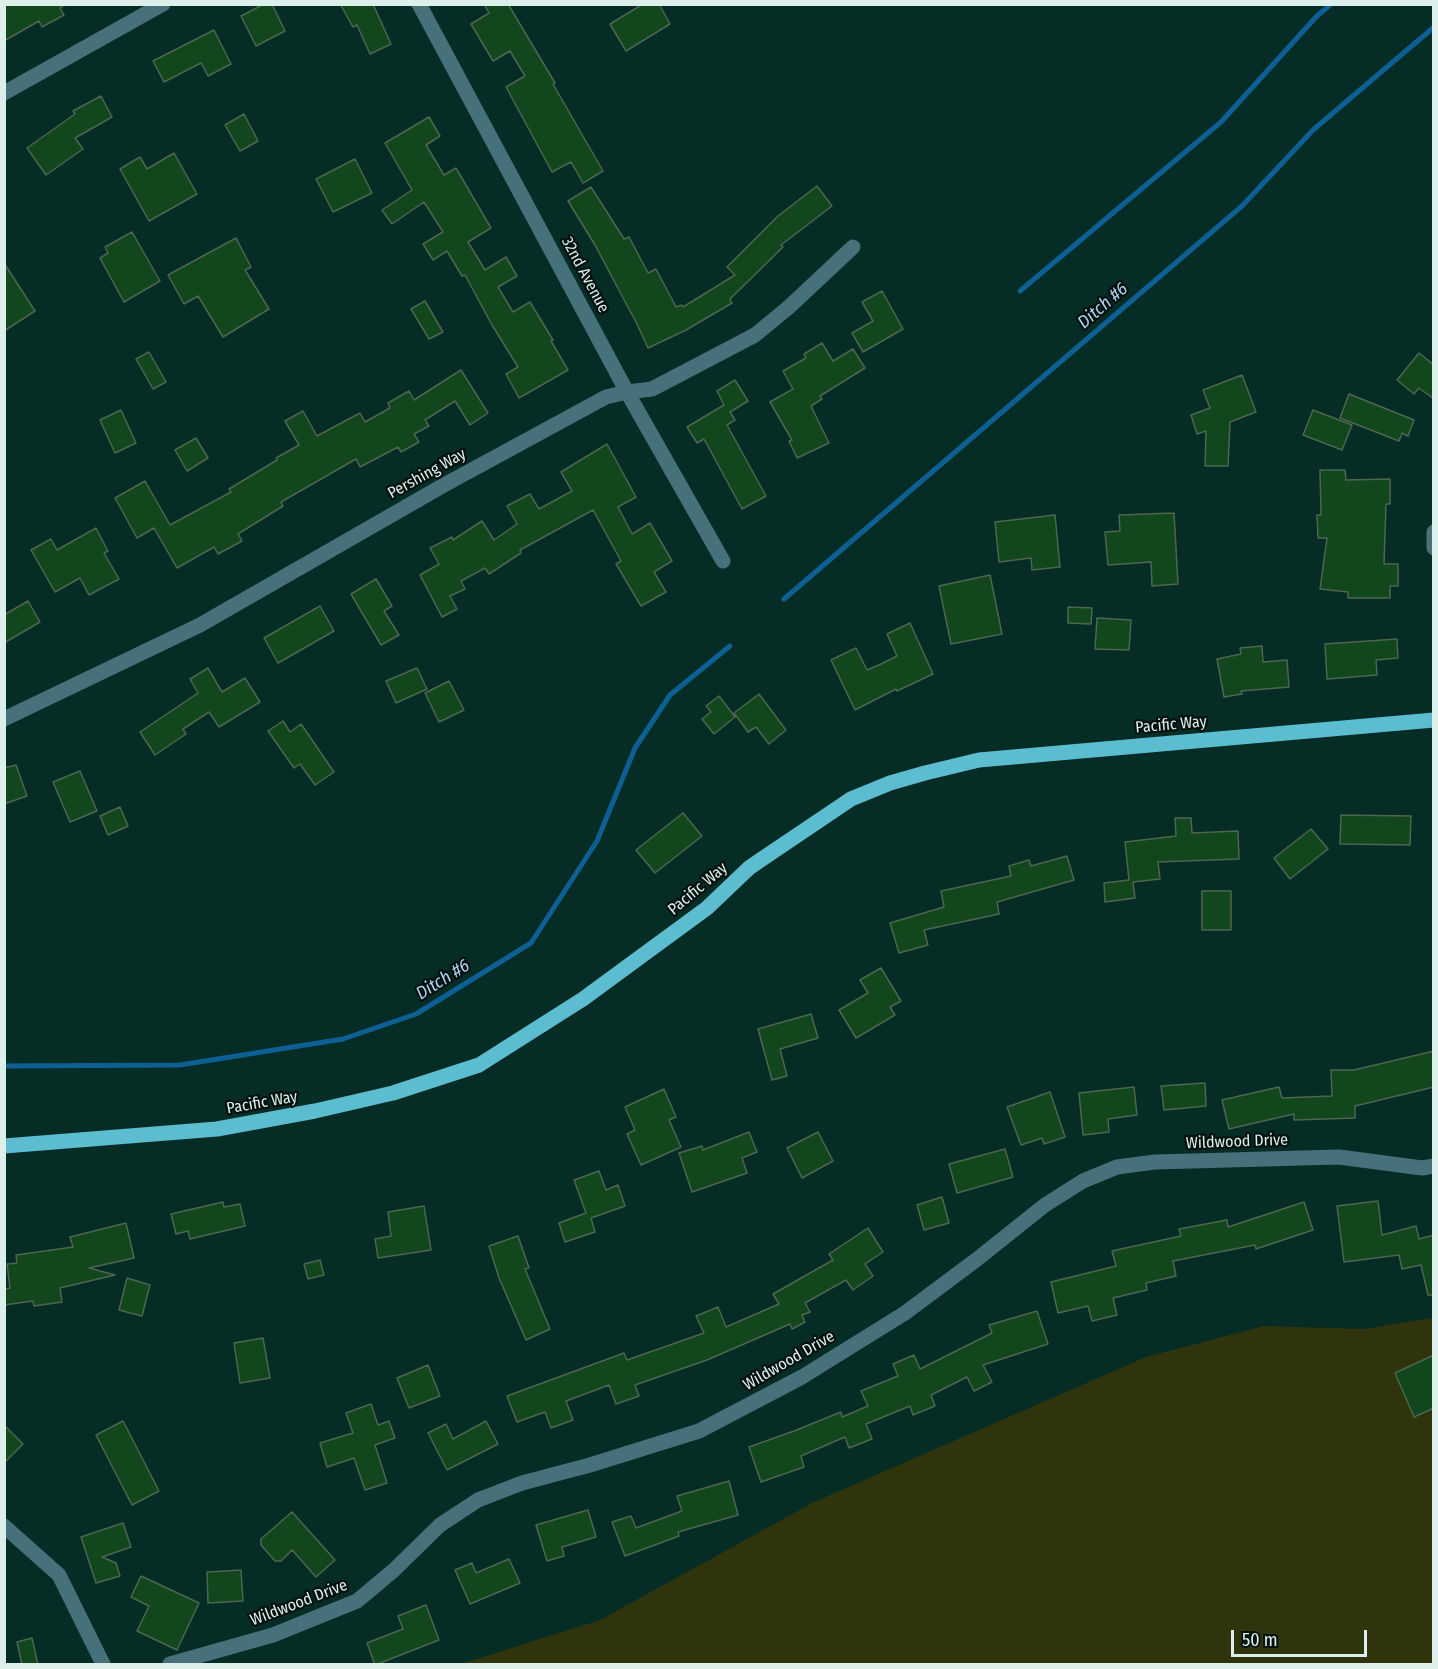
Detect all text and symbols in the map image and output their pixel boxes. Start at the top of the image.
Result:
street label: 32nd Avenue [557,234,613,316]
water label: Ditch #6 [1074,278,1132,334]
street label: Pershing Way [385,445,469,503]
street label: Pacific Way [1135,712,1207,738]
street label: Pacific Way [664,859,732,919]
water label: Ditch #6 [412,955,474,1005]
street label: Pacific Way [225,1087,299,1119]
street label: Wildwood Drive [1186,1131,1288,1153]
street label: Wildwood Drive [740,1327,838,1395]
street label: Wildwood Drive [248,1576,350,1630]
scale bar [1234,1618,1370,1656]
text: 50 m [1242,1629,1278,1651]

